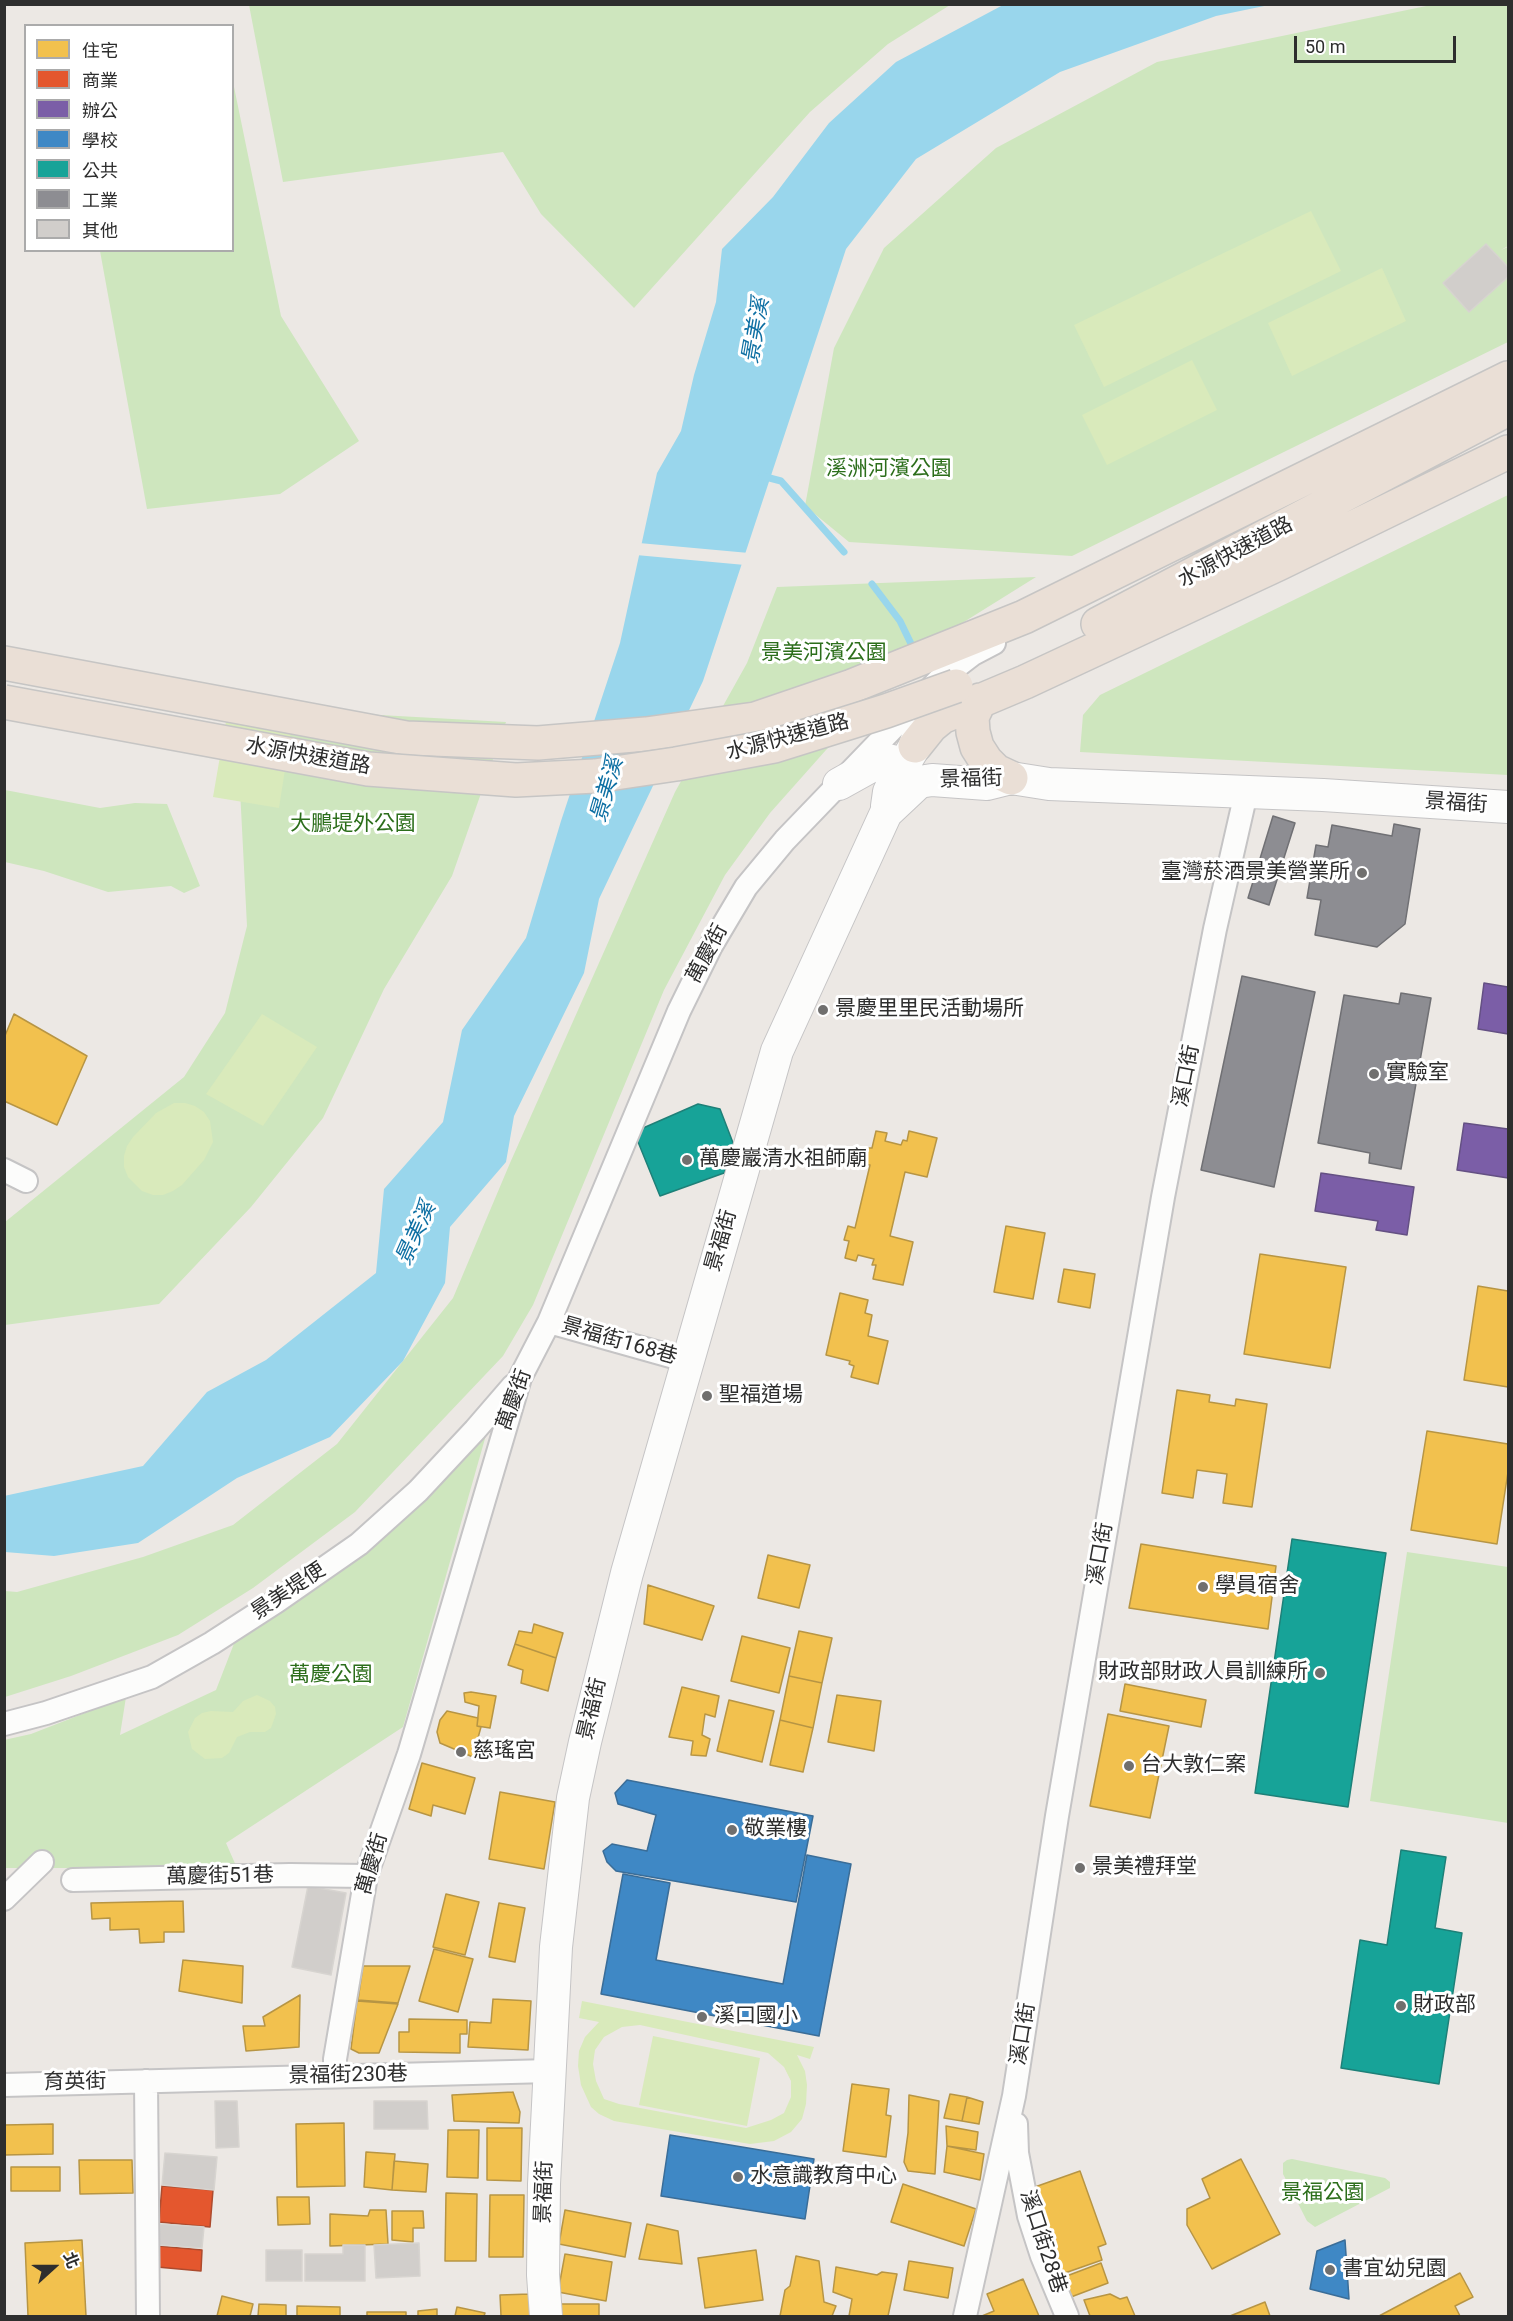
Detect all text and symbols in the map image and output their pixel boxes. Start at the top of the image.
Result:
legend [24,24,234,252]
scale bar [1297,24,1459,62]
text: 50 m [1305,36,1345,57]
text: 住宅 [82,40,118,61]
text: 商業 [82,70,118,91]
text: 辦公 [82,100,118,121]
text: 學校 [82,130,118,151]
text: 公共 [82,160,118,181]
text: 工業 [82,190,118,211]
text: 其他 [82,220,118,241]
water label: 景美溪 [738,296,776,366]
park label: 溪洲河濱公園 [826,457,952,483]
street label: 水源快速道路 [1174,512,1298,594]
park label: 景美河濱公園 [761,641,887,667]
street label: 水源快速道路 [724,710,852,766]
street label: 水源快速道路 [244,734,372,780]
water label: 景美溪 [586,755,630,825]
street label: 景福街 [939,766,1003,794]
street label: 景福街 [1424,789,1488,819]
park label: 大鵬堤外公園 [290,812,416,838]
place label: 臺灣菸酒景美營業所 [1161,860,1350,886]
marker: 臺灣菸酒景美營業所 [1355,866,1369,880]
street label: 萬慶街 [682,920,734,988]
place label: 景慶里里民活動場所 [835,997,1024,1023]
marker: 景慶里里民活動場所 [816,1003,830,1017]
street label: 溪口街 [1169,1043,1205,1109]
place label: 實驗室 [1386,1061,1449,1087]
marker: 實驗室 [1367,1067,1381,1081]
place label: 萬慶巖清水祖師廟 [699,1147,867,1173]
marker: 萬慶巖清水祖師廟 [680,1153,694,1167]
water label: 景美溪 [392,1198,442,1270]
street label: 景福街 [701,1207,743,1275]
street label: 景福街168巷 [558,1313,680,1371]
street label: 萬慶街 [492,1366,538,1434]
place label: 聖福道場 [719,1383,803,1409]
marker: 聖福道場 [700,1389,714,1403]
street label: 溪口街 [1083,1521,1119,1587]
street label: 景美堤便 [247,1558,331,1626]
place label: 學員宿舍 [1215,1574,1299,1600]
marker: 學員宿舍 [1196,1580,1210,1594]
place label: 財政部財政人員訓練所 [1098,1660,1308,1686]
park label: 萬慶公園 [289,1663,373,1689]
marker: 財政部財政人員訓練所 [1313,1666,1327,1680]
street label: 景福街 [574,1675,612,1743]
place label: 慈瑤宮 [473,1739,536,1765]
marker: 慈瑤宮 [454,1745,468,1759]
place label: 台大敦仁案 [1141,1753,1246,1779]
marker: 台大敦仁案 [1122,1759,1136,1773]
place label: 敬業樓 [744,1817,807,1843]
marker: 敬業樓 [725,1823,739,1837]
street label: 萬慶街 [352,1830,394,1898]
place label: 景美禮拜堂 [1092,1855,1197,1881]
marker: 景美禮拜堂 [1073,1861,1087,1875]
street label: 萬慶街51巷 [166,1863,274,1891]
place label: 財政部 [1413,1993,1476,2019]
marker: 財政部 [1394,1999,1408,2013]
street label: 溪口街 [1007,2001,1041,2067]
place label: 溪口國小 [714,2004,798,2030]
marker: 溪口國小 [695,2010,709,2024]
street label: 景福街230巷 [288,2062,408,2090]
street label: 育英街 [43,2070,107,2096]
street label: 景福街 [531,2160,559,2224]
place label: 水意識教育中心 [750,2164,897,2190]
marker: 水意識教育中心 [731,2170,745,2184]
park label: 景福公園 [1281,2181,1365,2207]
street label: 溪口街28巷 [1013,2187,1071,2297]
north arrow [24,2237,84,2297]
text: 北 [60,2249,83,2271]
place label: 書宜幼兒園 [1342,2257,1447,2283]
marker: 書宜幼兒園 [1323,2263,1337,2277]

